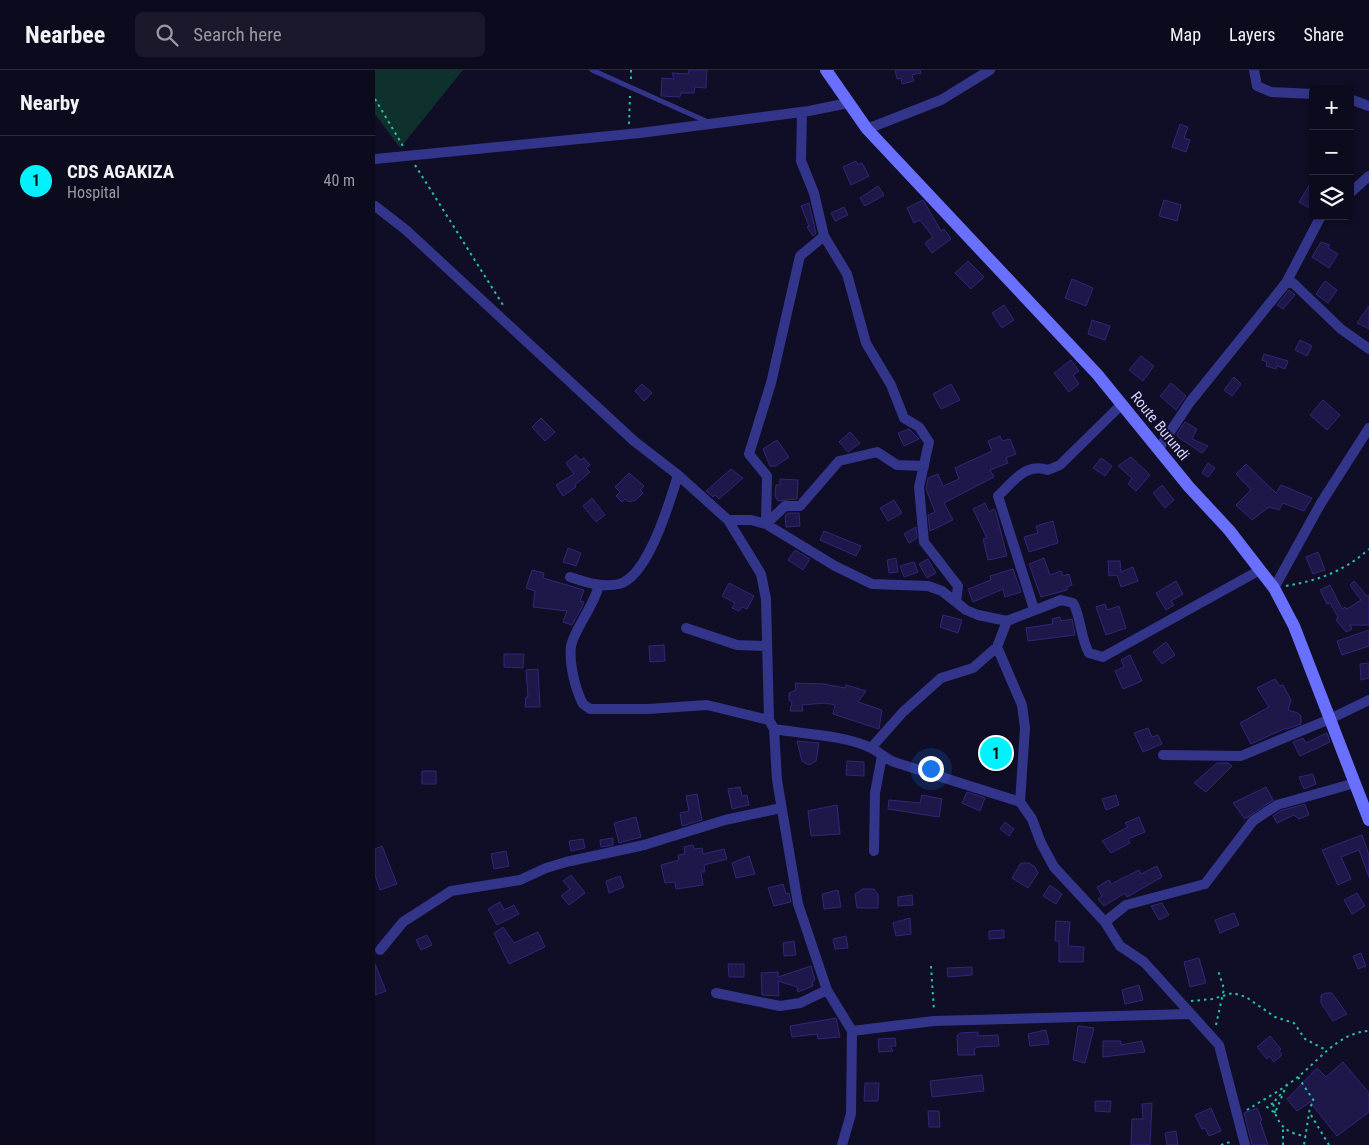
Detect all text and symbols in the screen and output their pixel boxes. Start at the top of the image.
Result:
search box [135,12,485,57]
text: Nearbee [25,21,105,49]
icon: search [153,21,181,49]
text: Search here [193,23,282,46]
text: Map [1170,24,1201,45]
text: Layers [1229,24,1276,45]
text: Share [1304,24,1344,45]
map controls [1309,85,1354,220]
button: + [1309,85,1354,130]
text: Nearby [20,91,79,115]
button: − [1309,130,1354,175]
text: CDS AGAKIZA [67,160,174,183]
text: 1 [32,171,40,190]
text: 40 m [323,171,355,190]
button: layers [1309,175,1354,220]
text: Hospital [67,183,120,202]
street label: Route Burundi [1127,388,1193,464]
pin: 1 [980,734,1012,772]
your location [918,756,944,782]

